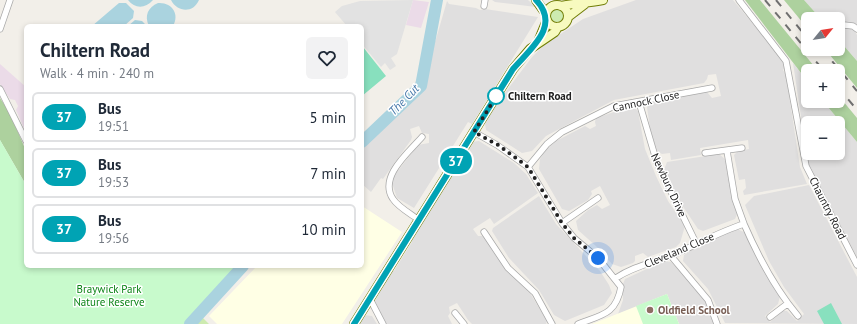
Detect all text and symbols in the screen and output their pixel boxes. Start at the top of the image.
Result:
north arrow [801,12,845,56]
map controls [801,12,845,160]
button: heart [306,37,348,79]
text: Chiltern Road [40,38,150,62]
button: + [801,64,845,108]
text: Walk · 4 min · 240 m [40,65,154,82]
water label: The Cut [385,80,423,118]
marker: Chiltern Road [487,87,505,105]
street label: Cannock Close [611,87,681,115]
place label: Chiltern Road [508,89,572,103]
text: Bus [98,99,121,118]
text: 37 [56,108,72,126]
text: 5 min [309,108,346,127]
button: − [801,116,845,160]
text: 19:51 [98,118,129,135]
line badge: 37 [438,148,474,174]
street label: Newbury Drive [648,151,690,220]
text: 37 [448,152,464,170]
text: Bus [98,155,121,174]
text: 37 [56,164,72,182]
text: 7 min [310,164,346,183]
text: 19:53 [98,174,129,191]
street label: Chauntry Road [806,174,850,242]
text: Bus [98,211,121,230]
text: 37 [56,220,72,238]
text: 10 min [301,220,346,239]
street label: Cleveland Close [642,229,717,271]
text: 19:56 [98,230,129,247]
your location [588,248,608,268]
park label: Braywick Park Nature Reserve [73,282,145,309]
place label: Oldfield School [658,303,731,317]
marker: Oldfield School [645,305,655,315]

